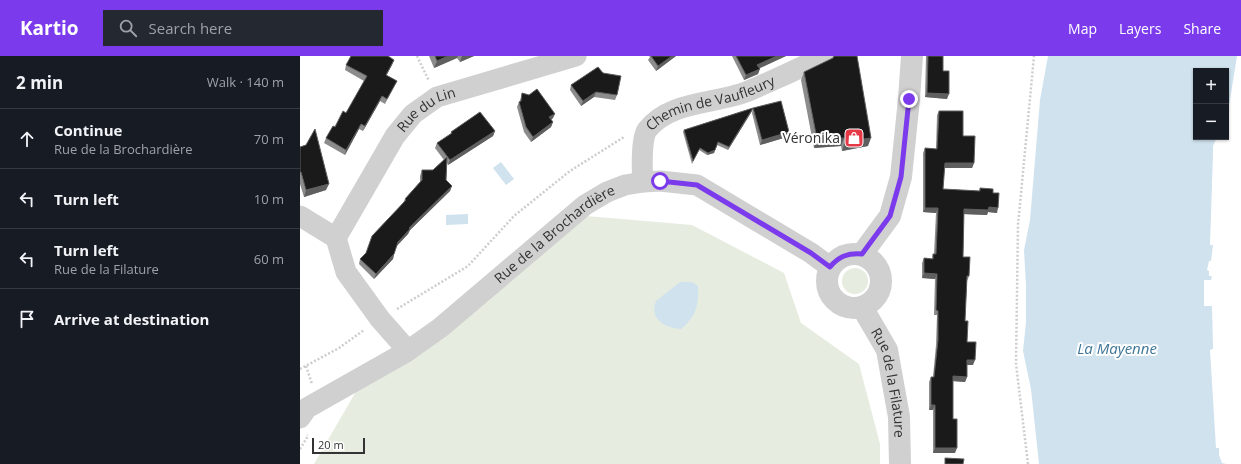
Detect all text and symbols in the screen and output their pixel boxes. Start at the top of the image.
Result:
search box [103,10,383,46]
text: Kartio [20,15,79,41]
icon: search [117,17,139,39]
text: Search here [149,18,232,38]
text: Map [1068,19,1097,38]
text: Layers [1119,19,1161,38]
text: Share [1183,19,1221,38]
map controls [1193,68,1229,140]
button: + [1193,68,1229,104]
street label: Chemin de Vaufleury [641,70,778,134]
text: 2 min [16,71,63,94]
text: Walk · 140 m [207,73,284,91]
street label: Rue du Lin [392,82,458,136]
route end [900,90,918,108]
button: − [1193,104,1229,140]
text: Continue [54,120,122,140]
shop icon: Véronika [843,127,865,149]
icon: ahead [16,128,38,150]
place label: Véronika [782,128,840,147]
text: 70 m [254,130,284,148]
text: Rue de la Brochardière [54,140,193,158]
route start [651,172,669,190]
street label: Rue de la Brochardière [490,180,617,287]
icon: left [16,188,38,210]
text: Turn left [54,189,119,209]
text: 10 m [254,190,284,208]
text: Turn left [54,240,119,260]
icon: left [16,248,38,270]
text: 60 m [254,250,284,268]
text: Rue de la Filature [54,260,159,278]
icon: arrive [16,308,38,330]
text: Arrive at destination [54,309,209,329]
street label: Rue de la Filature [867,324,909,438]
water label: La Mayenne [1077,338,1157,358]
scale bar [312,436,365,455]
text: 20 m [318,437,344,452]

